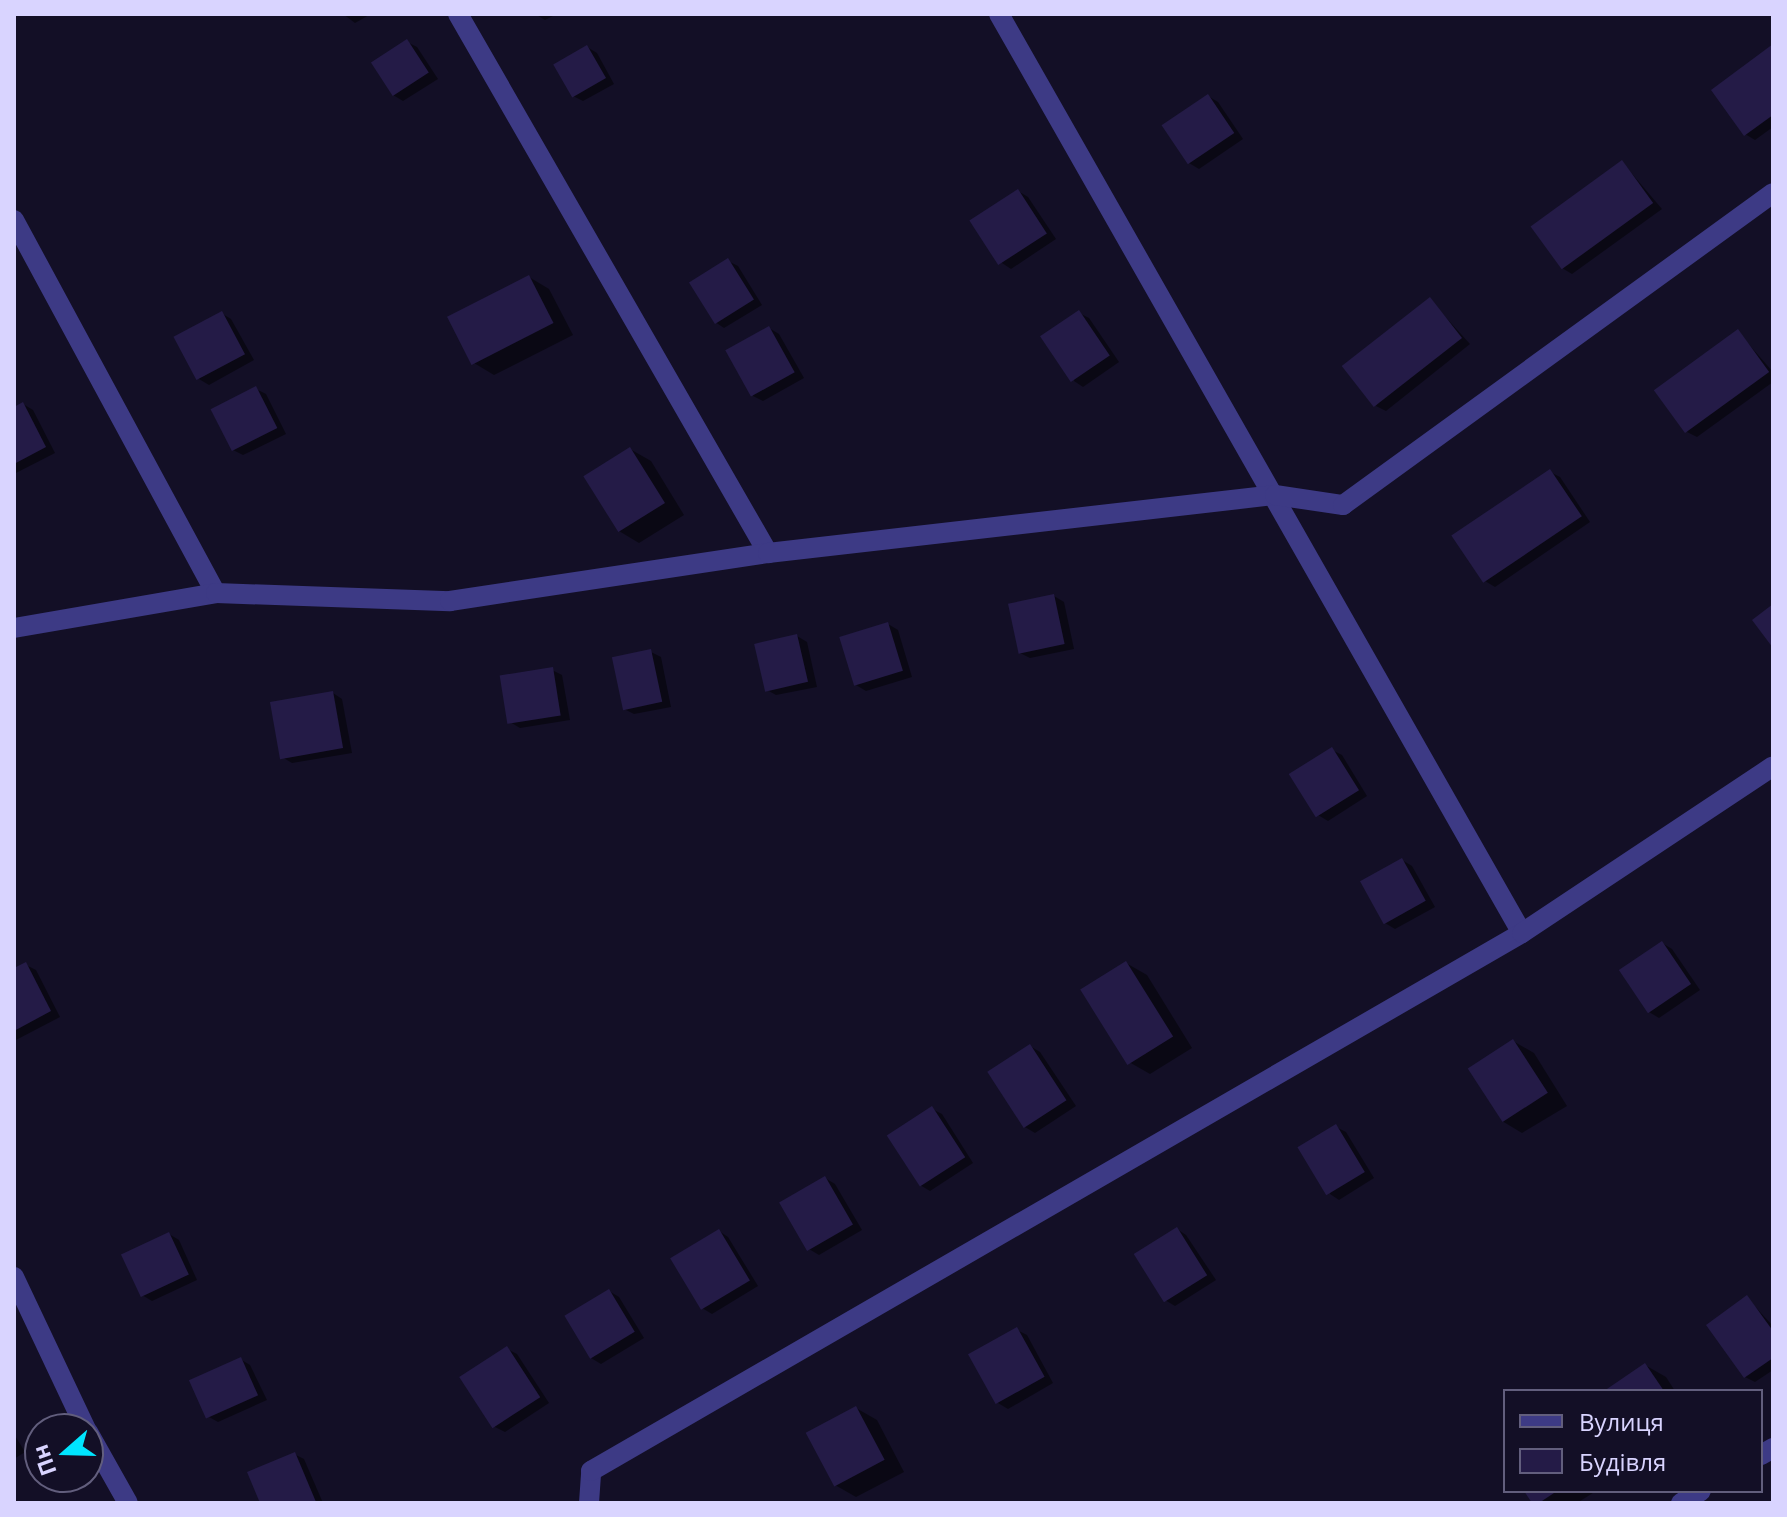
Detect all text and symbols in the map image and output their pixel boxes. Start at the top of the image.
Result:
legend [1503,1389,1763,1493]
text: Вулиця [1579,1405,1664,1438]
north arrow [24,1413,104,1493]
text: Пн [24,1441,63,1480]
text: Будівля [1579,1445,1666,1478]

